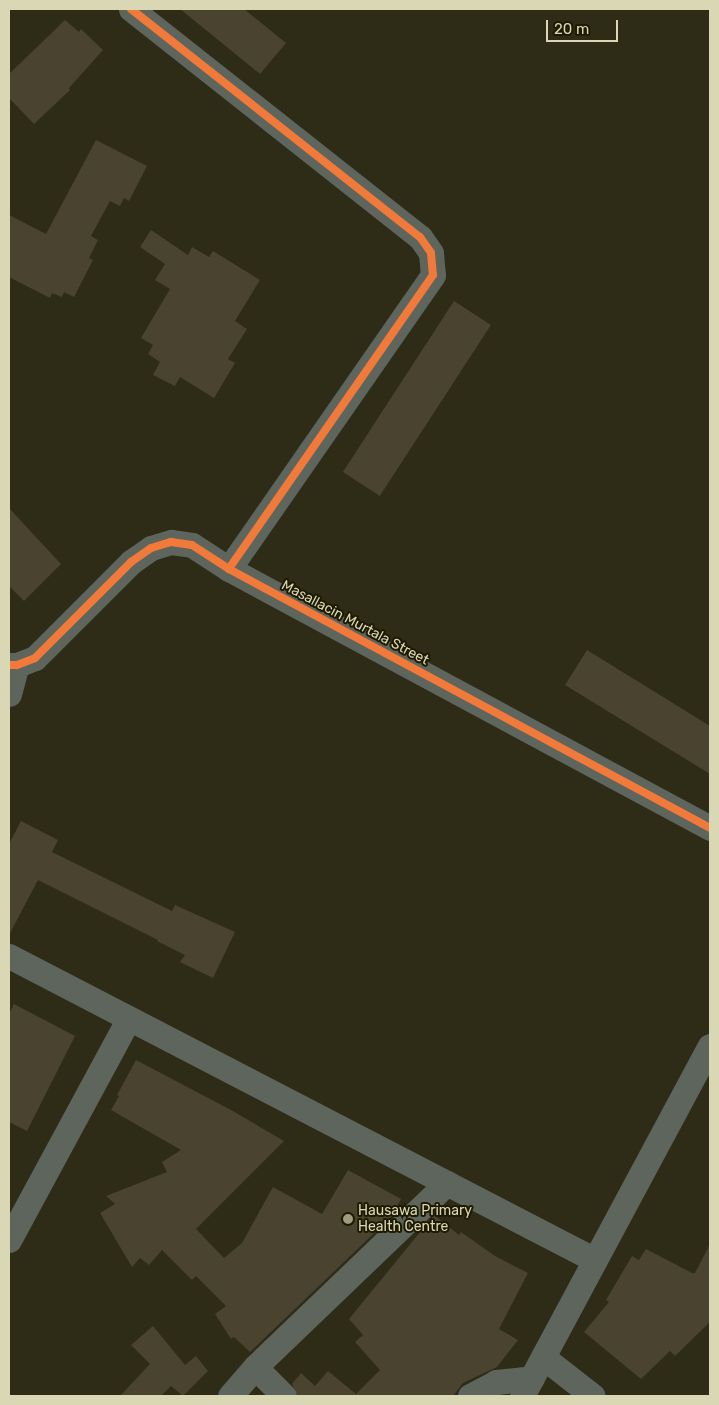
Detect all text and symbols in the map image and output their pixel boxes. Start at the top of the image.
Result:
scale bar [549,10,622,42]
text: 20 m [554,20,589,38]
street label: Masallacin Murtala Street [278,577,432,669]
place label: Hausawa Primary Health Centre [358,1203,472,1236]
marker: Hausawa Primary Health Centre [342,1213,354,1225]

